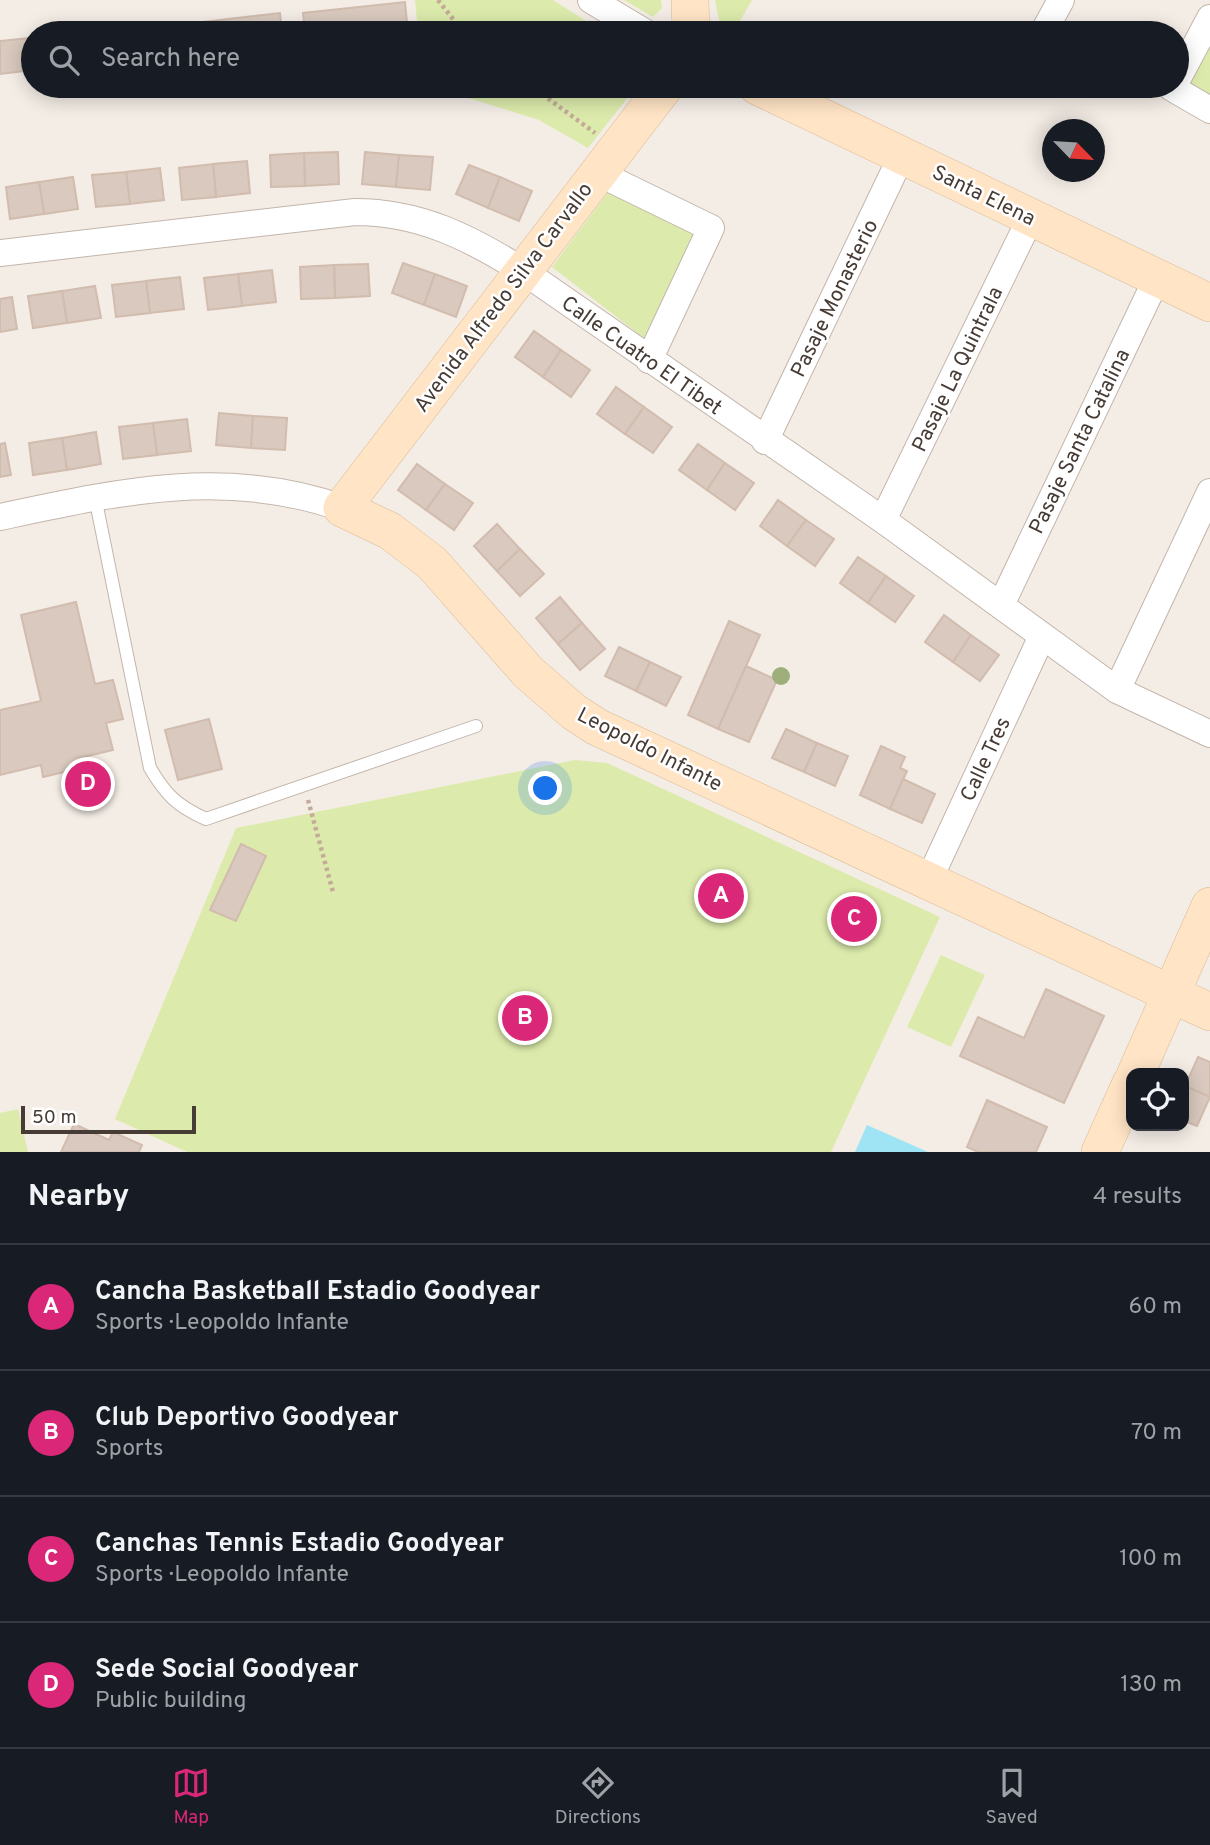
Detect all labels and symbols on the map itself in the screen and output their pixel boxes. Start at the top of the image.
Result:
north arrow [1042,119,1105,182]
street label: Santa Elena [927,160,1039,233]
street label: Avenida Alfredo Silva Carvallo [409,178,600,418]
street label: Pasaje Monasterio [785,215,885,382]
street label: Pasaje La Quintrala [907,282,1010,457]
street label: Calle Cuatro El Tibet [555,291,727,422]
street label: Pasaje Santa Catalina [1024,345,1137,539]
street label: Leopoldo Infante [572,702,726,799]
street label: Calle Tres [955,713,1018,806]
pin: D [65,758,111,810]
your location [528,771,562,805]
pin: A [698,870,744,922]
pin: C [831,893,877,945]
pin: B [502,992,548,1044]
scale bar [21,1103,196,1135]

